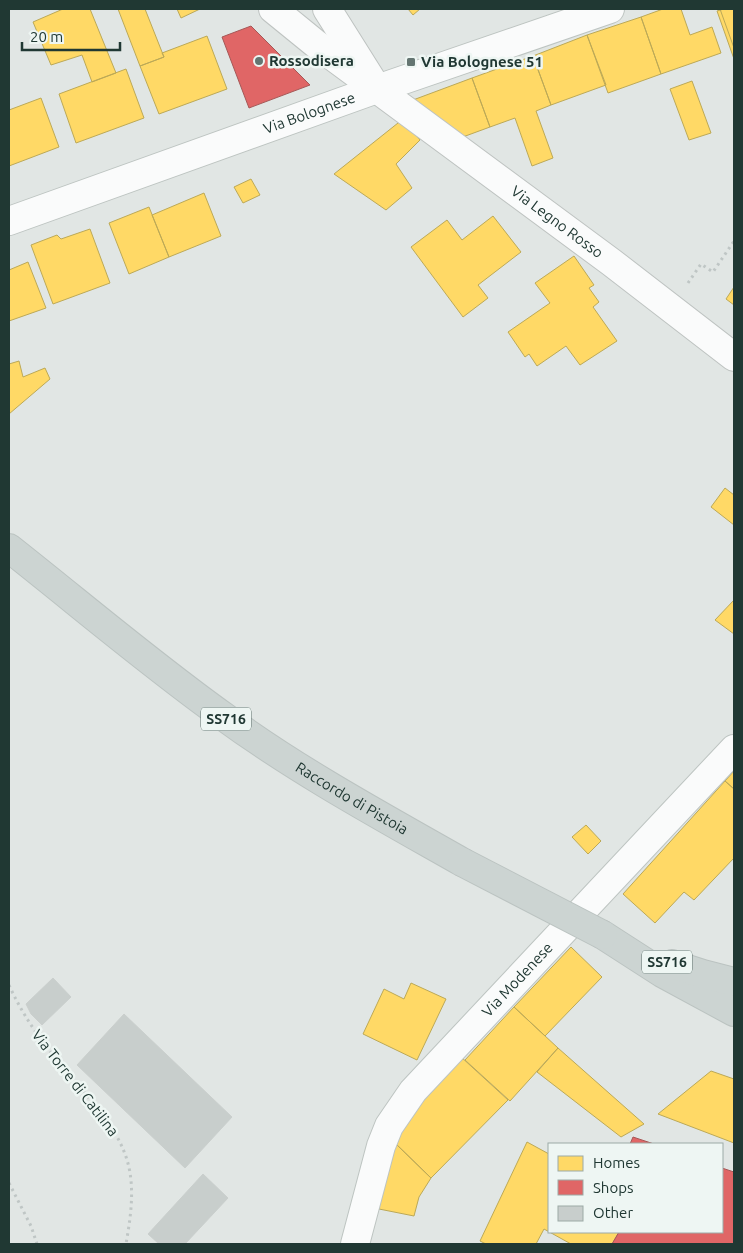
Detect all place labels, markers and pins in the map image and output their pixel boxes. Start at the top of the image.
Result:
place label: Rossodisera [269,52,354,69]
place label: Via Bolognese 51 [421,53,543,70]
marker: Rossodisera [253,55,265,67]
marker: Via Bolognese 51 [405,56,417,68]

